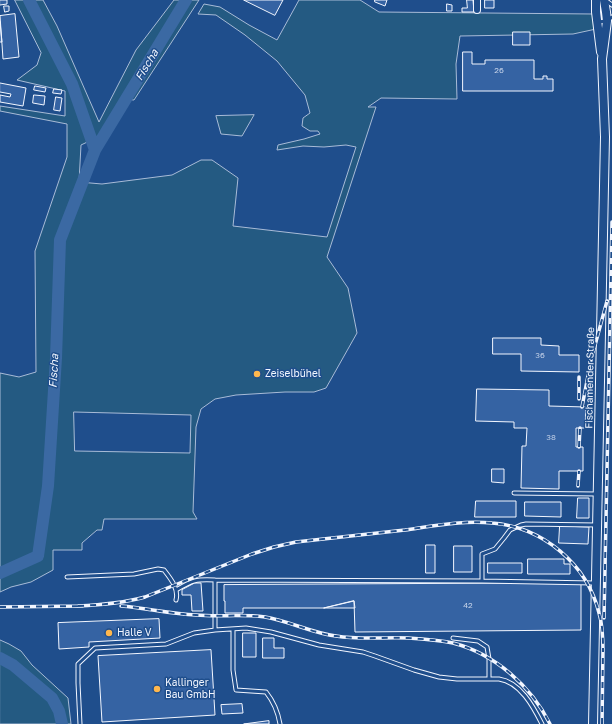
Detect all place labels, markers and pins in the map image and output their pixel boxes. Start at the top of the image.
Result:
place label: Zeiselbühel [265,368,321,380]
marker: Zeiselbühel [252,369,262,379]
place label: Halle V [117,627,152,639]
marker: Halle V [104,628,114,638]
place label: Kallinger Bau GmbH [165,677,216,700]
marker: Kallinger Bau GmbH [152,684,162,694]

